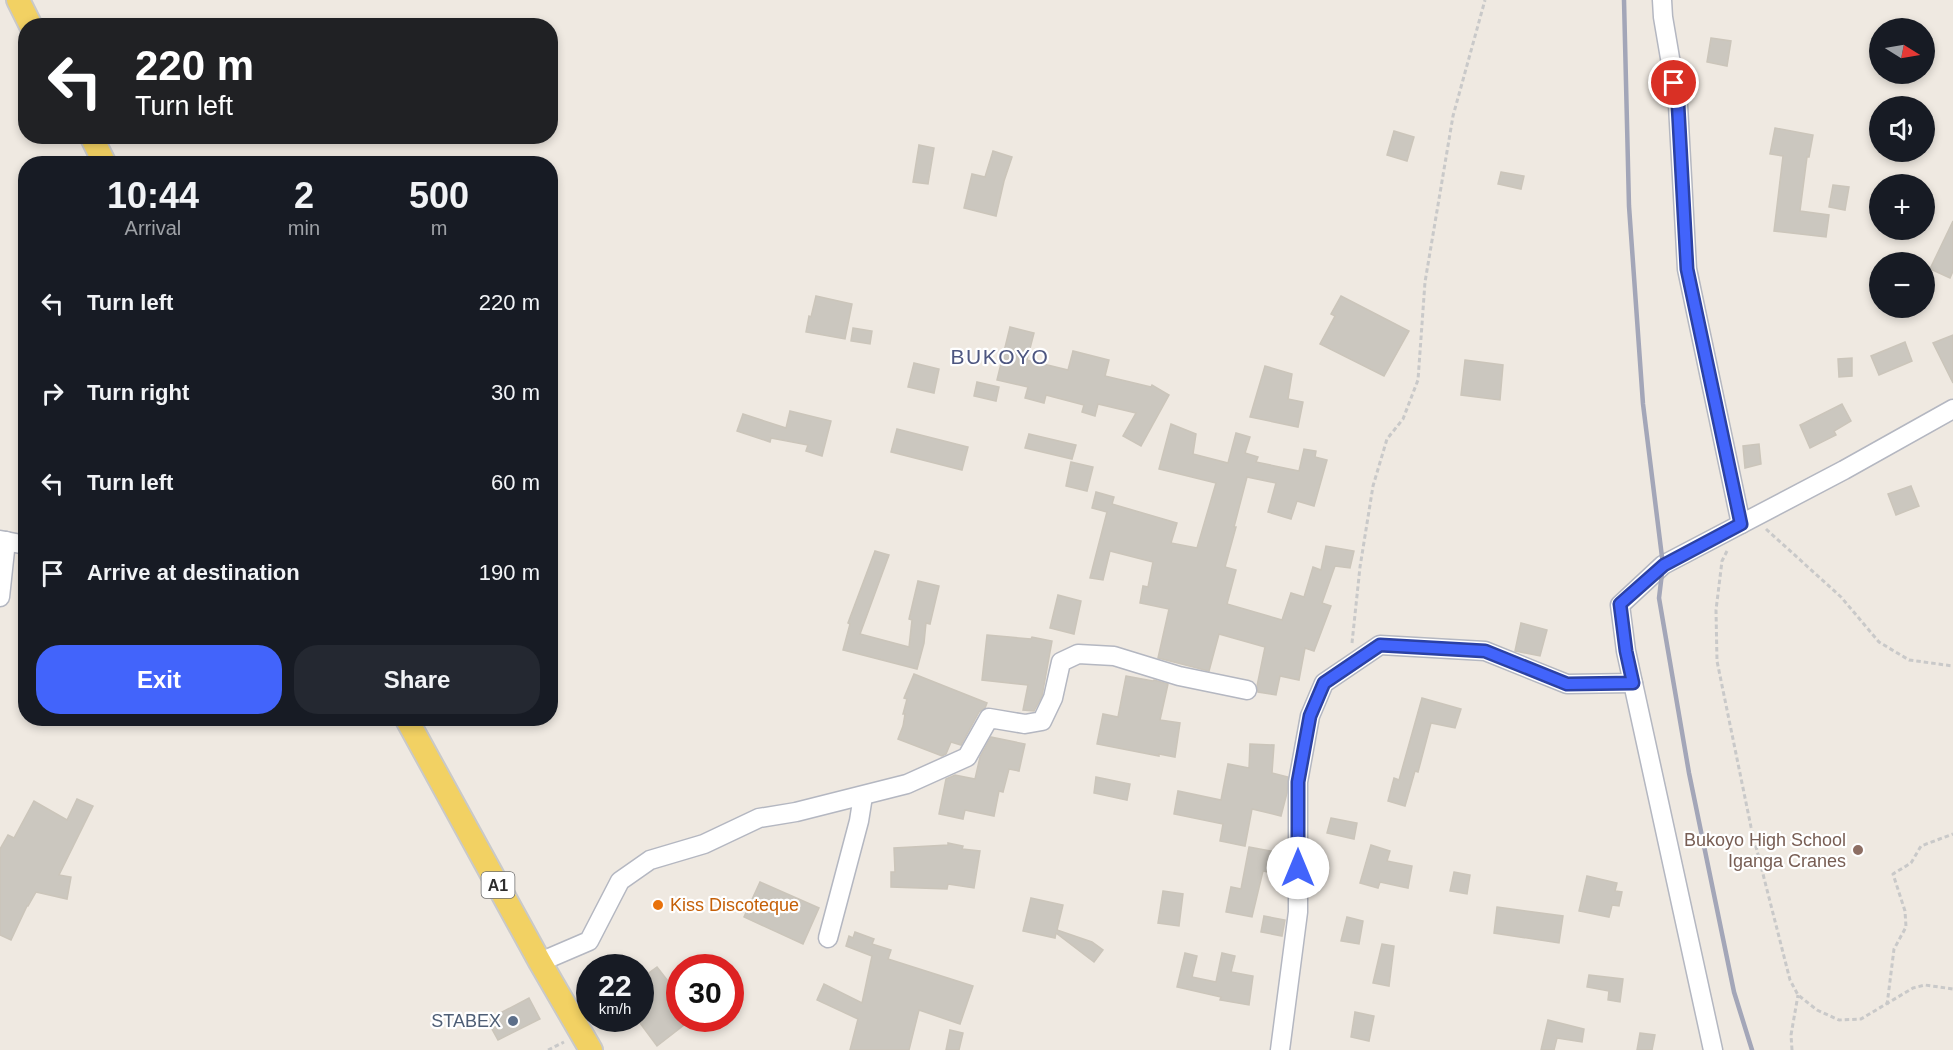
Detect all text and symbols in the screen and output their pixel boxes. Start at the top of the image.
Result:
north arrow [1869,18,1935,84]
map controls [1869,18,1935,318]
icon: left [36,42,114,120]
text: 220 m [135,42,254,89]
pin [1648,57,1699,108]
icon: arrive [1657,66,1690,99]
text: Turn left [135,91,233,121]
button: sound [1869,96,1935,162]
button: + [1869,174,1935,240]
text: 10:44 [107,175,199,216]
text: 2 [294,175,314,216]
text: 500 [409,175,469,216]
text: Arrival [125,217,181,239]
text: min [288,217,320,239]
text: m [431,217,447,239]
button: − [1869,252,1935,318]
icon: left [36,287,69,320]
text: Turn left [87,290,173,315]
text: 220 m [479,290,540,315]
district label: BUKOYO [951,345,1049,368]
icon: right [36,377,69,410]
text: Turn right [87,380,189,405]
text: 30 m [491,380,540,405]
icon: left [36,467,69,500]
text: Turn left [87,470,173,495]
text: 60 m [491,470,540,495]
icon: arrive [36,557,69,590]
text: Arrive at destination [87,560,300,585]
text: 190 m [479,560,540,585]
button: Exit [36,645,282,714]
button: Share [294,645,540,714]
place label: Bukoyo High School Iganga Cranes [1684,830,1846,871]
position arrow [1266,836,1330,900]
marker: Bukoyo High School Iganga Cranes [1851,843,1865,857]
road number: A1 [482,872,514,898]
place label: Kiss Discoteque [670,895,799,915]
marker: Kiss Discoteque [651,898,665,912]
speed limit sign: 30 [666,954,744,1032]
text: 22 [598,969,632,1002]
text: km/h [599,1000,631,1017]
place label: STABEX [431,1011,501,1031]
marker: STABEX [506,1014,520,1028]

